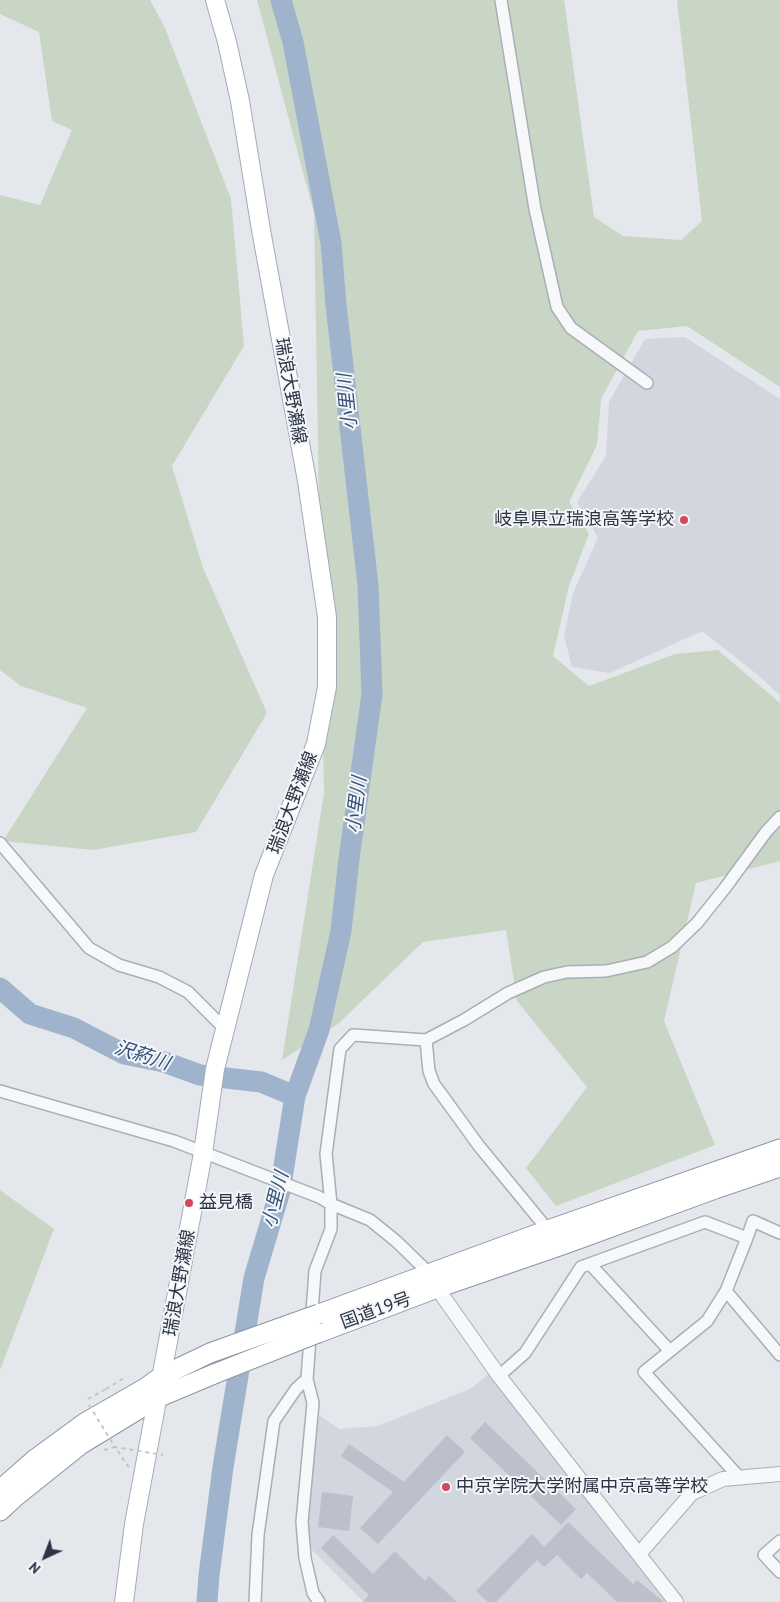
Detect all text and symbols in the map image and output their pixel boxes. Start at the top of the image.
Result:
street label: 瑞浪大野瀬線 [270,336,310,446]
water label: 小里川 [334,372,362,432]
place label: 岐阜県立瑞浪高等学校 [494,509,674,531]
marker: 岐阜県立瑞浪高等学校 [678,514,690,526]
street label: 瑞浪大野瀬線 [264,749,322,857]
water label: 小里川 [342,775,372,835]
water label: 沢葯川 [111,1036,173,1076]
water label: 小里川 [258,1170,294,1230]
place label: 益見橋 [199,1192,253,1214]
marker: 益見橋 [183,1197,195,1209]
street label: 瑞浪大野瀬線 [160,1228,200,1338]
street label: 国道19号 [338,1288,414,1334]
place label: 中京学院大学附属中京高等学校 [456,1476,708,1498]
marker: 中京学院大学附属中京高等学校 [440,1481,452,1493]
north arrow [20,1532,70,1582]
text: N [25,1558,44,1578]

